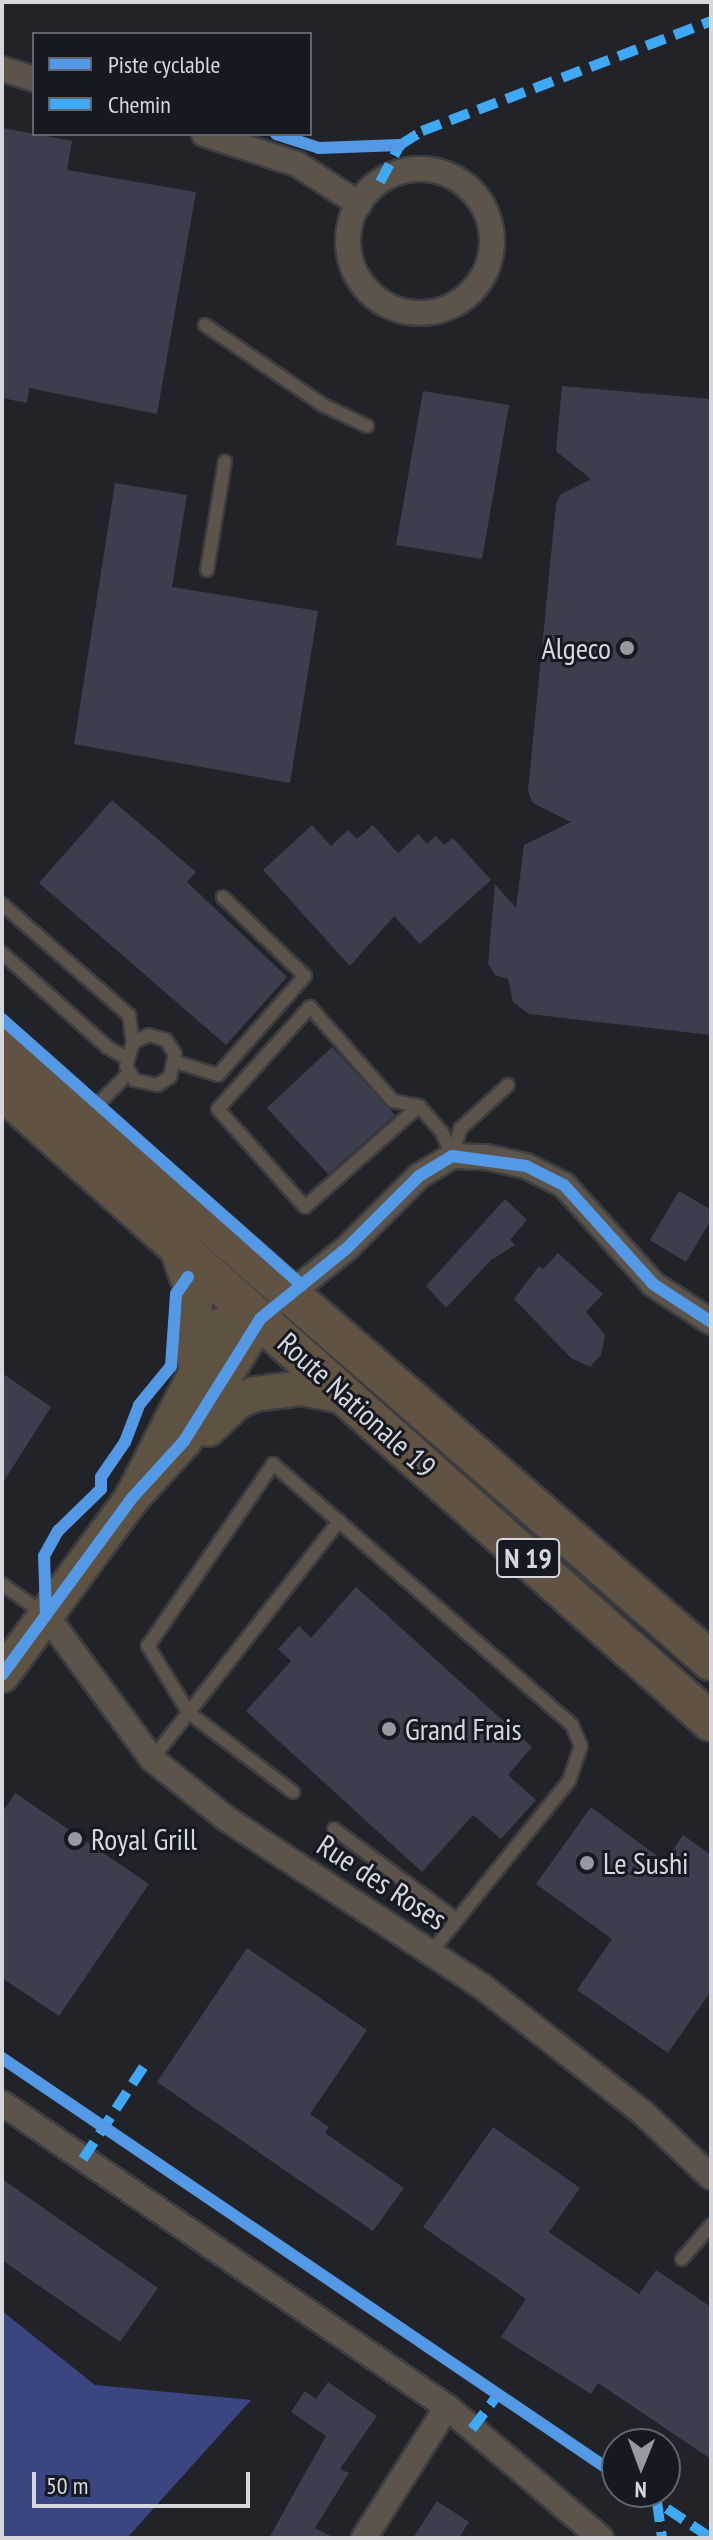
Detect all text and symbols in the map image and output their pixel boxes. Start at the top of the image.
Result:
legend [32,32,312,136]
text: Piste cyclable [108,49,221,80]
text: Chemin [108,89,171,120]
place label: Algeco [542,630,611,666]
marker: Algeco [618,639,636,657]
street label: Route Nationale 19 [271,1325,443,1485]
road number: N 19 [496,1534,560,1582]
place label: Grand Frais [405,1711,522,1747]
marker: Grand Frais [380,1720,398,1738]
place label: Royal Grill [91,1821,197,1857]
street label: Rue des Roses [311,1827,453,1937]
marker: Royal Grill [66,1830,84,1848]
place label: Le Sushi [603,1845,689,1881]
marker: Le Sushi [578,1854,596,1872]
north arrow [601,2428,681,2508]
scale bar [36,2456,254,2506]
text: 50 m [46,2470,88,2501]
text: N [634,2476,647,2504]

